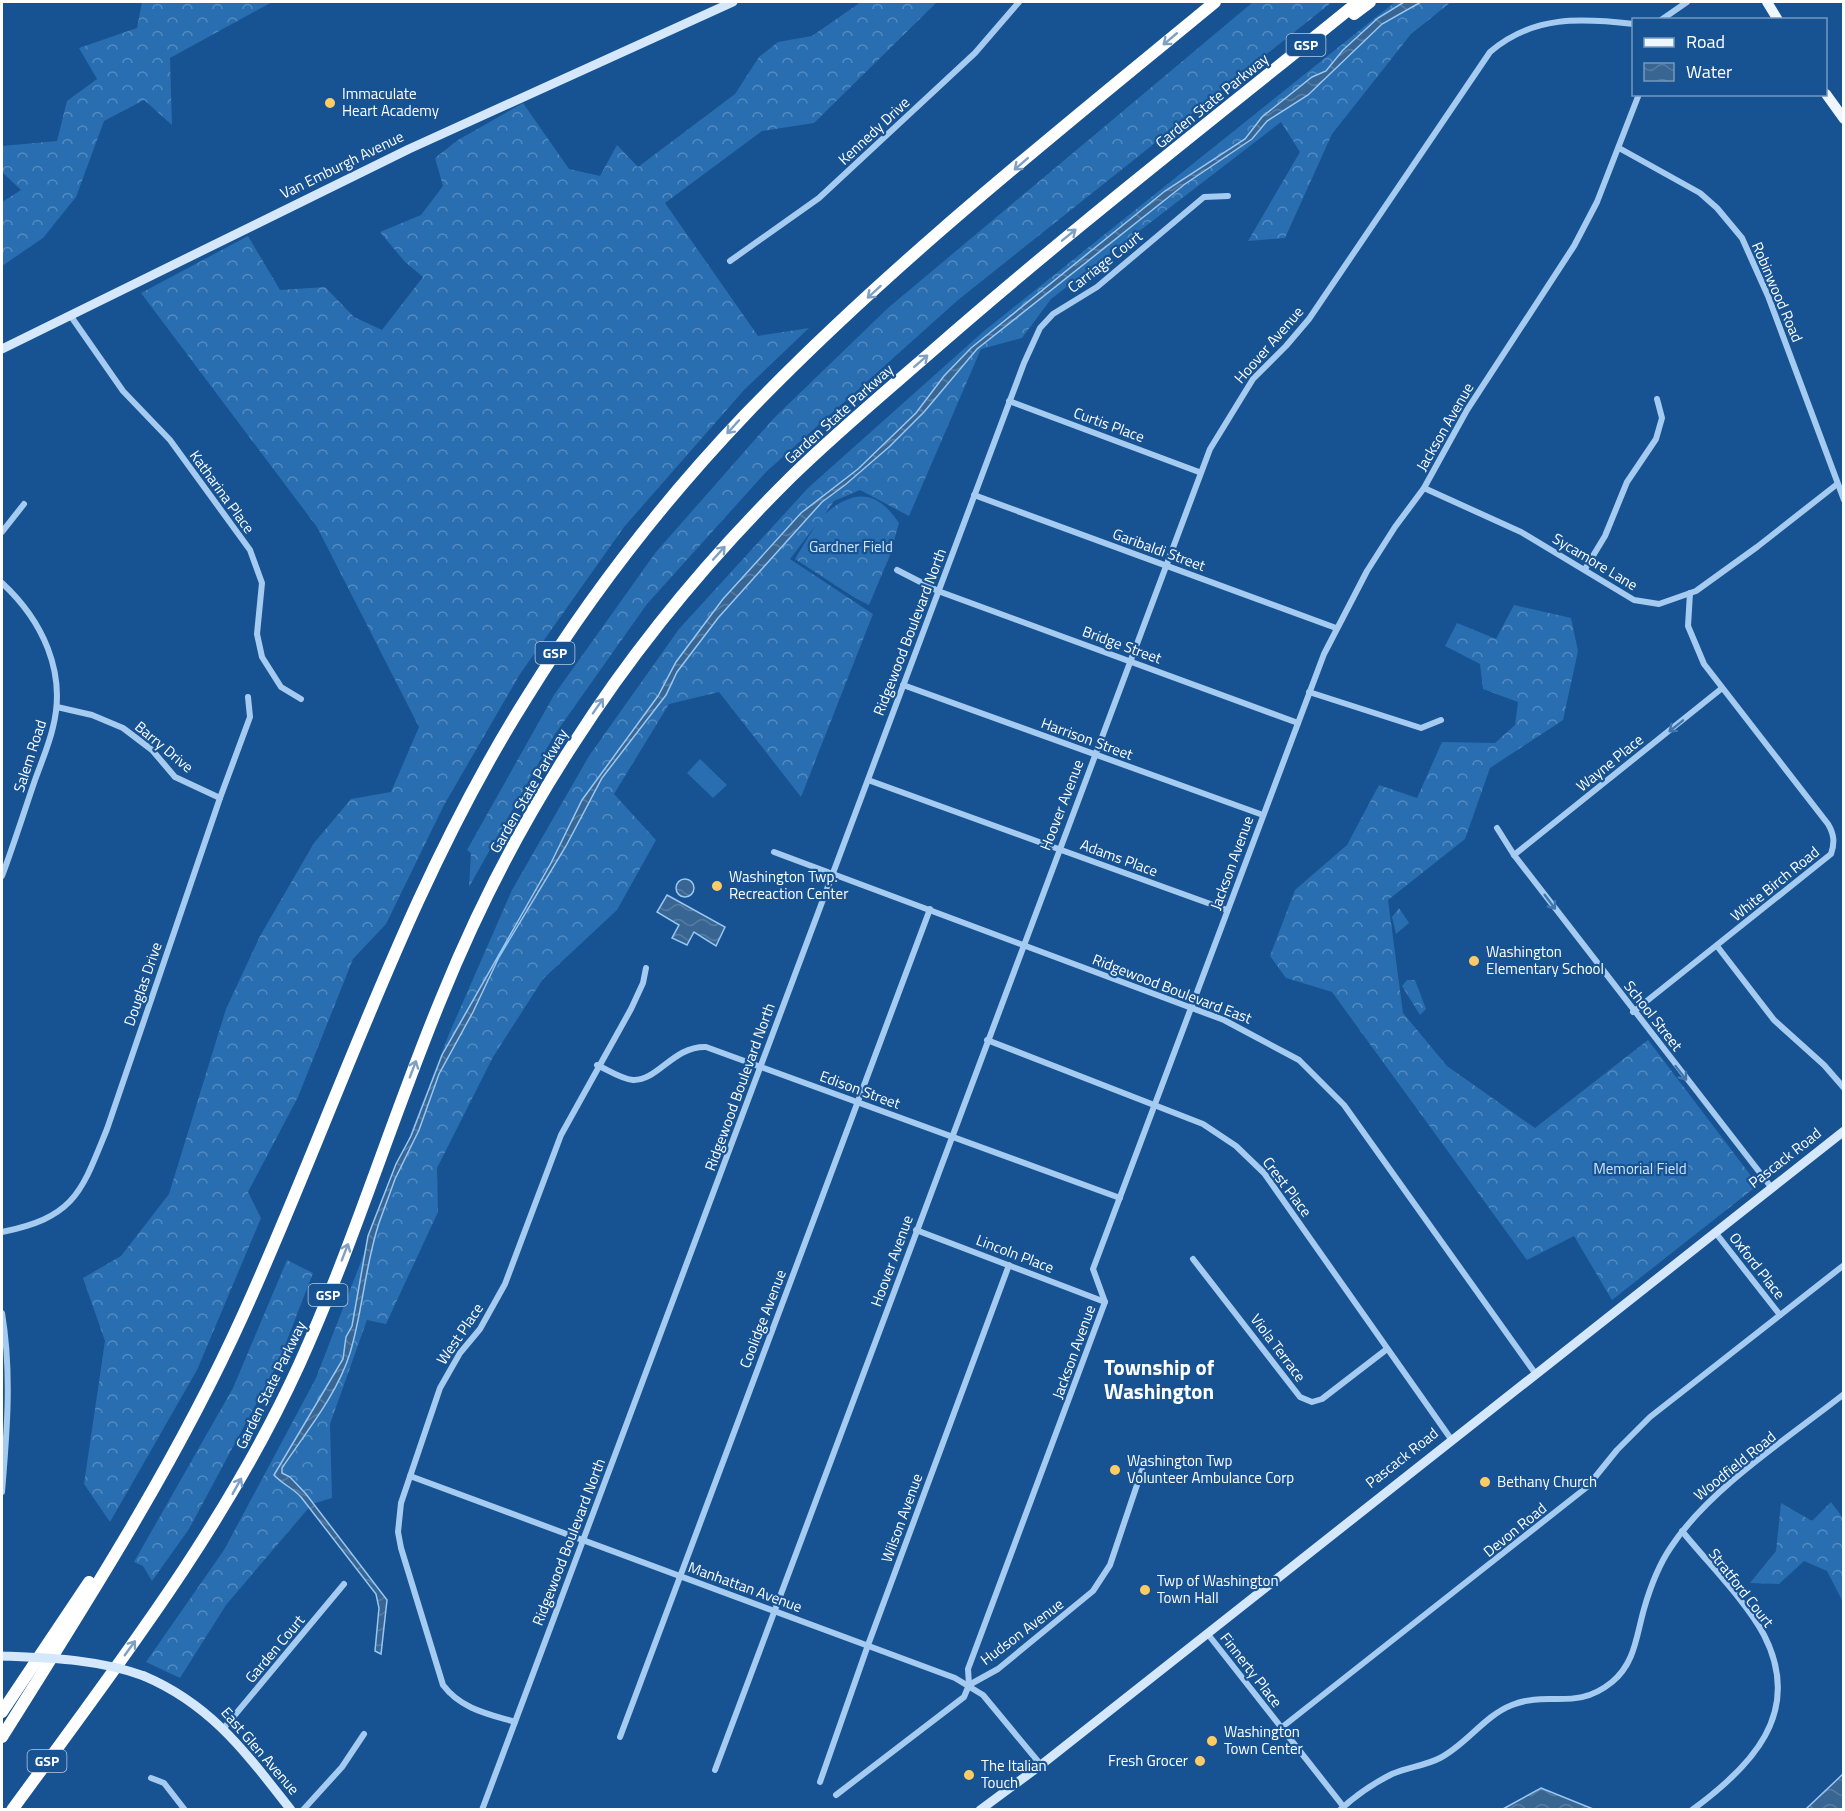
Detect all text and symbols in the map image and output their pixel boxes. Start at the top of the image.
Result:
legend [1632,18,1827,96]
text: Road [1686,28,1725,55]
one-way arrow [1163,32,1178,46]
road number: GSP [1286,34,1326,56]
street label: Garden State Parkway [1150,48,1273,154]
text: Water [1686,58,1732,85]
place label: Immaculate Heart Academy [342,82,439,122]
street label: Kennedy Drive [833,91,915,170]
marker: Immaculate Heart Academy [323,96,337,110]
street label: Van Emburgh Avenue [276,125,407,204]
one-way arrow [1014,157,1029,171]
street label: Carriage Court [1062,224,1148,298]
one-way arrow [1061,228,1077,241]
street label: Robinwood Road [1746,238,1809,346]
one-way arrow [867,285,882,299]
street label: Hoover Avenue [1229,301,1309,388]
one-way arrow [913,354,928,368]
street label: Garden State Parkway [779,358,898,469]
street label: Jackson Avenue [1410,378,1479,475]
street label: Curtis Place [1071,401,1148,448]
one-way arrow [726,420,740,435]
street label: Katharina Place [184,445,261,538]
street label: Garibaldi Street [1110,522,1210,577]
street label: Sycamore Lane [1548,527,1642,596]
park label: Gardner Field [809,535,893,558]
street label: Ridgewood Boulevard North [867,545,952,719]
one-way arrow [712,546,726,561]
street label: Bridge Street [1079,620,1166,670]
road number: GSP [536,642,574,664]
one-way arrow [592,699,604,715]
street label: Harrison Street [1038,711,1137,766]
street label: Barry Drive [130,715,199,778]
street label: Salem Road [7,717,52,795]
one-way arrow [1668,719,1684,732]
street label: Garden State Parkway [484,724,574,857]
street label: Wayne Place [1571,728,1648,797]
street label: Hoover Avenue [1034,756,1089,854]
street label: Jackson Avenue [1204,812,1259,913]
street label: Adams Place [1077,833,1161,882]
street label: White Birch Road [1725,840,1824,927]
place label: Washington Twp. Recreaction Center [729,865,848,905]
marker: Washington Twp. Recreaction Center [710,879,724,893]
one-way arrow [1543,893,1556,909]
street label: Douglas Drive [117,939,168,1029]
place label: Washington Elementary School [1486,940,1604,980]
street label: Ridgewood Boulevard East [1089,948,1256,1030]
marker: Washington Elementary School [1467,954,1481,968]
street label: School Street [1618,976,1689,1056]
street label: Ridgewood Boulevard North [698,1000,781,1174]
one-way arrow [409,1060,420,1079]
street label: Edison Street [817,1064,904,1115]
one-way arrow [1675,1065,1688,1081]
street label: Pascack Road [1743,1122,1826,1193]
street label: Crest Place [1257,1152,1318,1222]
park label: Memorial Field [1593,1157,1687,1180]
street label: Hoover Avenue [864,1212,919,1310]
street label: Oxford Place [1724,1227,1791,1304]
street label: Lincoln Place [973,1228,1057,1279]
one-way arrow [340,1243,351,1261]
street label: Coolidge Avenue [733,1266,792,1372]
road number: GSP [308,1284,348,1306]
street label: West Place [430,1298,489,1369]
street label: Jackson Avenue [1046,1301,1101,1402]
street label: Viola Terrace [1245,1309,1312,1387]
street label: Garden State Parkway [229,1317,312,1453]
district label: Township of Washington [1104,1351,1215,1407]
street label: Pascack Road [1360,1422,1443,1493]
street label: Woodfield Road [1689,1425,1781,1506]
place label: Washington Twp Volunteer Ambulance Corp [1127,1449,1294,1489]
street label: Ridgewood Boulevard North [526,1455,611,1629]
marker: Washington Twp Volunteer Ambulance Corp [1108,1463,1122,1477]
street label: Wilson Avenue [875,1470,928,1566]
place label: Bethany Church [1497,1470,1597,1493]
marker: Bethany Church [1478,1475,1492,1489]
one-way arrow [232,1477,243,1495]
street label: Devon Road [1478,1497,1551,1562]
street label: Stratford Court [1703,1543,1780,1633]
street label: Manhattan Avenue [685,1555,806,1618]
place label: Twp of Washington Town Hall [1157,1569,1279,1609]
marker: Twp of Washington Town Hall [1138,1583,1152,1597]
street label: Hudson Avenue [975,1593,1068,1671]
street label: Garden Court [239,1609,311,1688]
street label: Finnerty Place [1215,1627,1288,1712]
one-way arrow [124,1641,136,1657]
street label: East Glen Avenue [216,1702,305,1800]
place label: Washington Town Center [1224,1720,1303,1760]
marker: Washington Town Center [1205,1734,1219,1748]
place label: Fresh Grocer [1108,1749,1188,1772]
road number: GSP [28,1750,66,1772]
place label: The Italian Touch [981,1754,1047,1794]
marker: Fresh Grocer [1193,1754,1207,1768]
marker: The Italian Touch [962,1768,976,1782]

